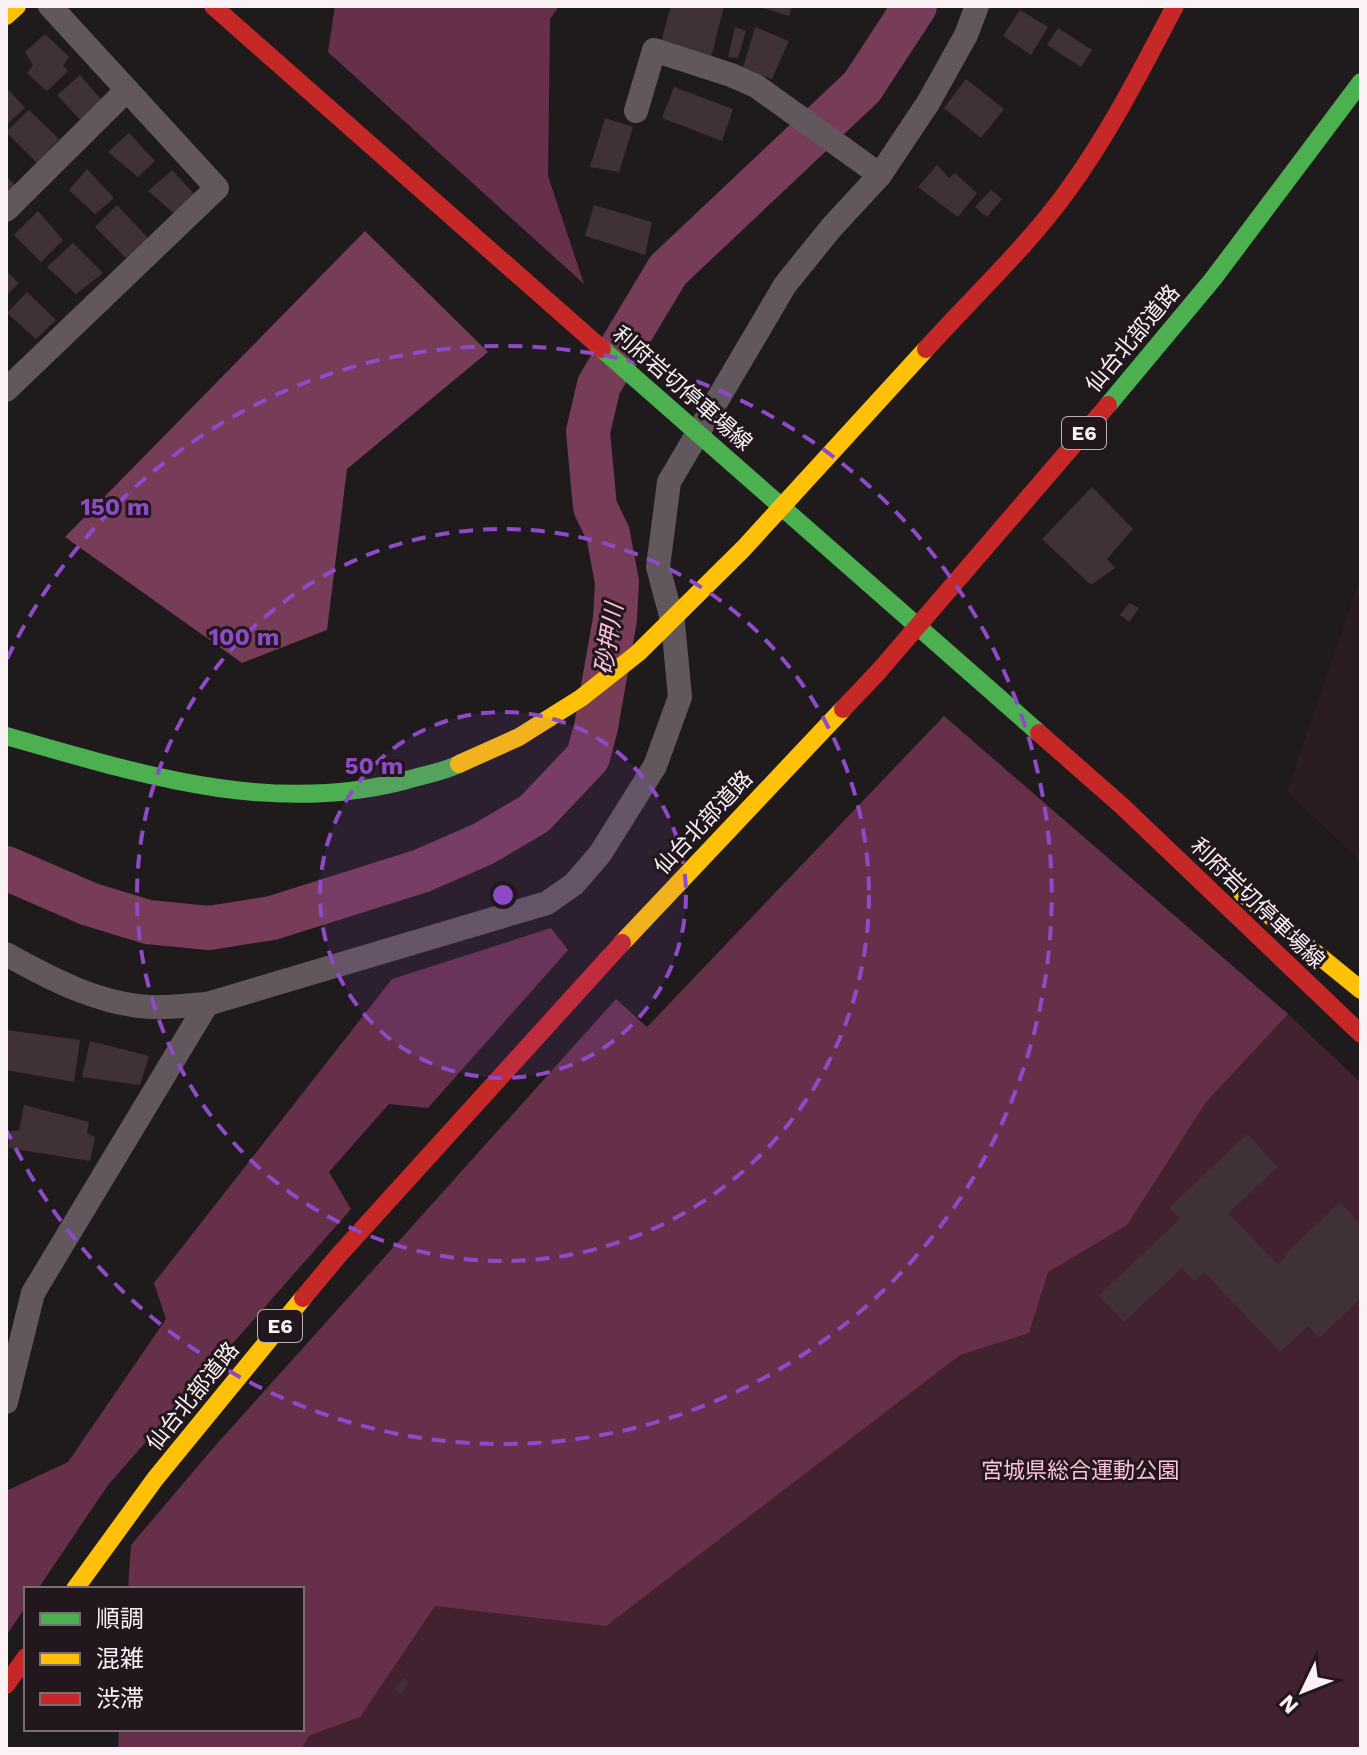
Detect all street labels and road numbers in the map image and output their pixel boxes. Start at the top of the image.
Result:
street label: 仙台北部道路 [1080,280,1184,397]
street label: 利府岩切停車場線 [608,321,757,456]
road number: E6 [1062,417,1106,449]
street label: 仙台北部道路 [649,766,758,879]
street label: 利府岩切停車場線 [1186,833,1330,973]
road number: E6 [258,1310,302,1342]
street label: 仙台北部道路 [141,1337,244,1455]

